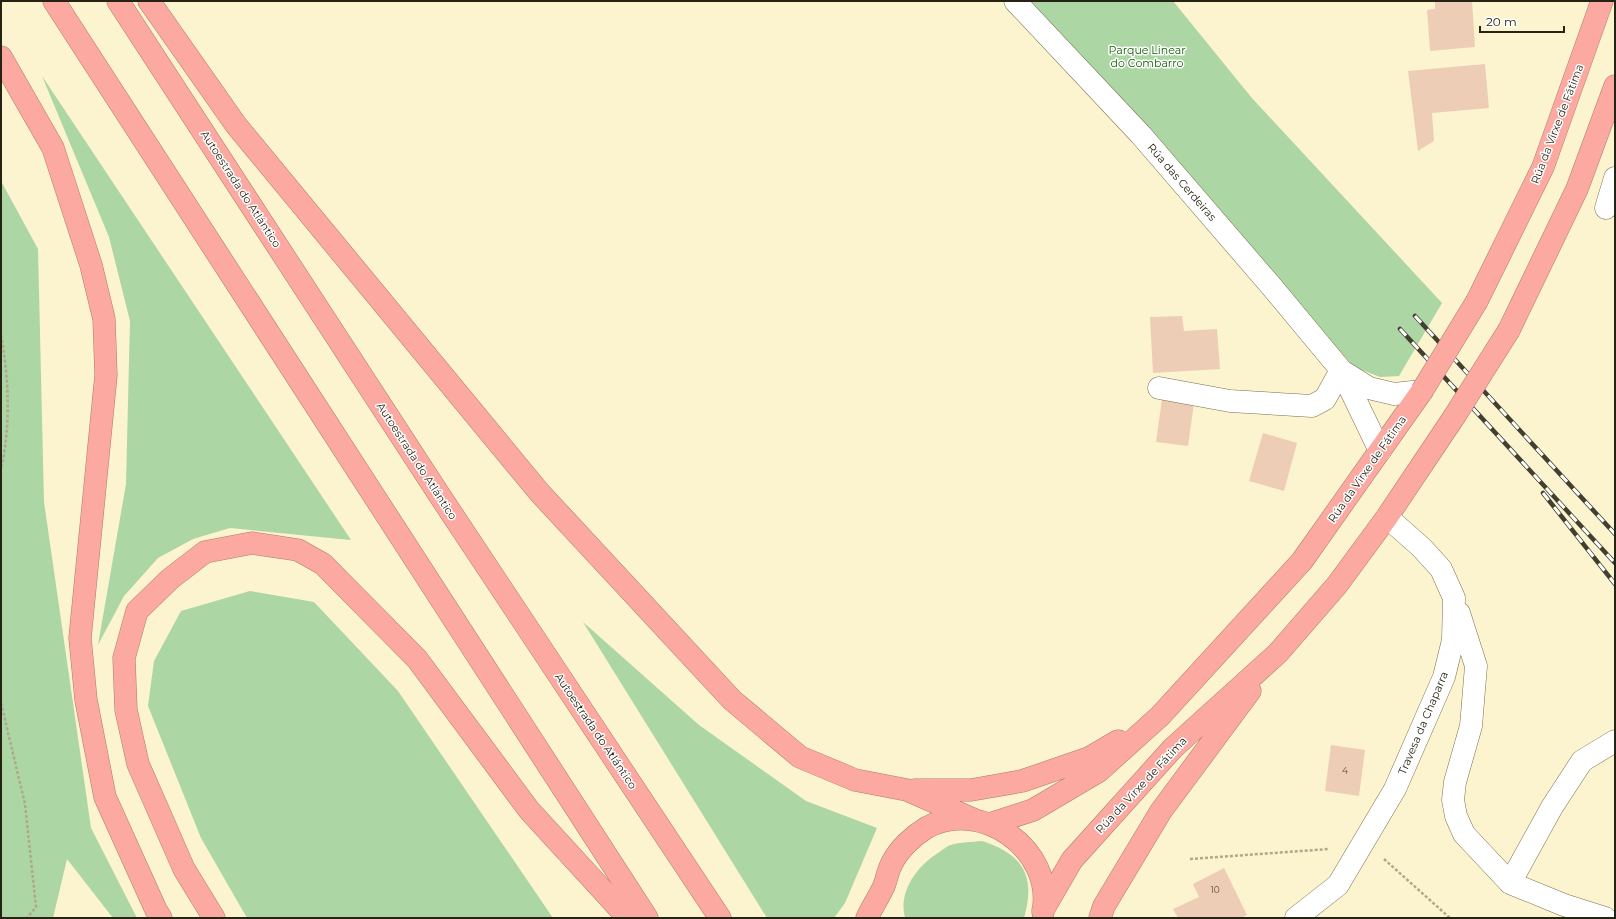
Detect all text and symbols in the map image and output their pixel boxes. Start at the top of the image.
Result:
scale bar [1480,8,1564,34]
text: 20 m [1486,14,1517,29]
park label: Parque Linear do Combarro [1108,43,1186,70]
street label: Rúa da Virxe de Fátima [1528,62,1586,186]
street label: Autoestrada do Atlántico [198,128,284,250]
street label: Rúa das Cerdeiras [1144,140,1220,224]
street label: Autoestrada do Atlántico [374,400,460,522]
street label: Rúa da Virxe de Fátima [1325,413,1409,525]
street label: Travesa da Chaparra [1395,669,1451,777]
street label: Autoestrada do Atlántico [552,670,640,792]
street label: Rúa da Virxe de Fátima [1092,734,1190,836]
house number: 4 [1342,765,1348,776]
house number: 10 [1210,884,1220,895]

